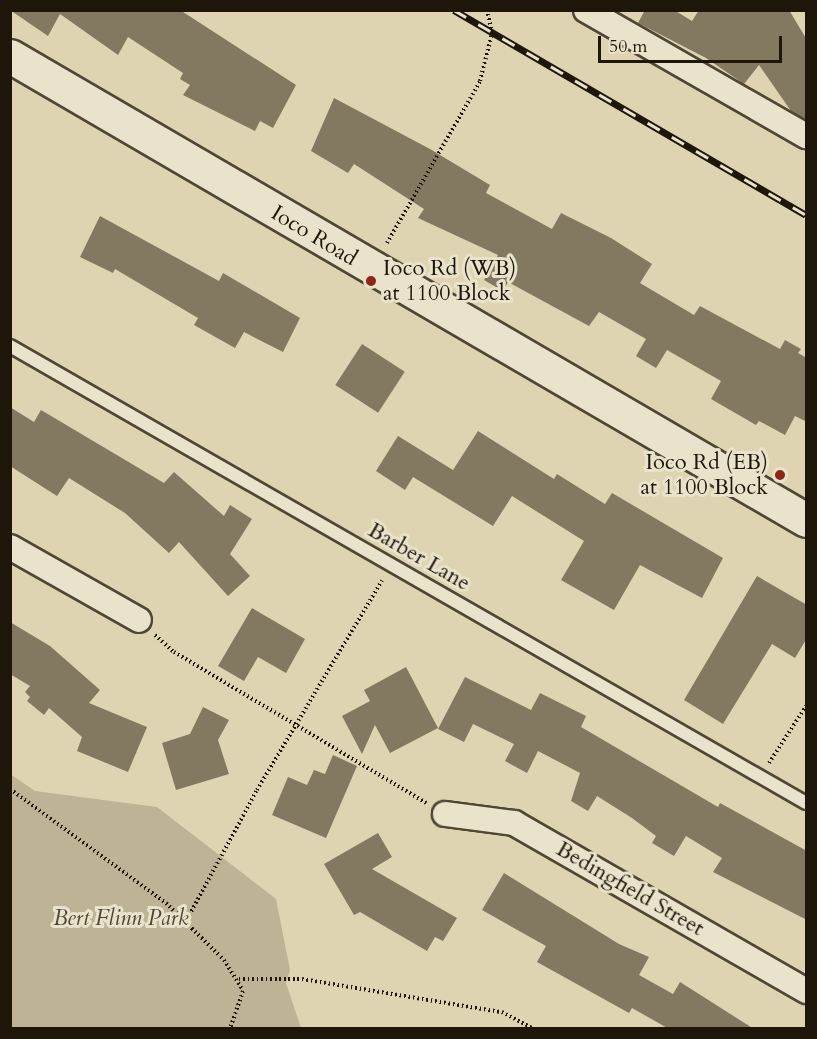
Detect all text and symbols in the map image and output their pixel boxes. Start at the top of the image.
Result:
scale bar [601,24,786,62]
text: 50 m [609,34,648,59]
street label: Ioco Road [266,200,362,272]
place label: Ioco Rd (WB) at 1100 Block [383,255,516,306]
marker: Ioco Rd (WB) at 1100 Block [364,274,378,288]
place label: Ioco Rd (EB) at 1100 Block [640,449,768,500]
marker: Ioco Rd (EB) at 1100 Block [773,468,787,482]
street label: Barber Lane [363,517,475,597]
street label: Bedingfield Street [551,836,709,942]
park label: Bert Flinn Park [53,906,189,932]

